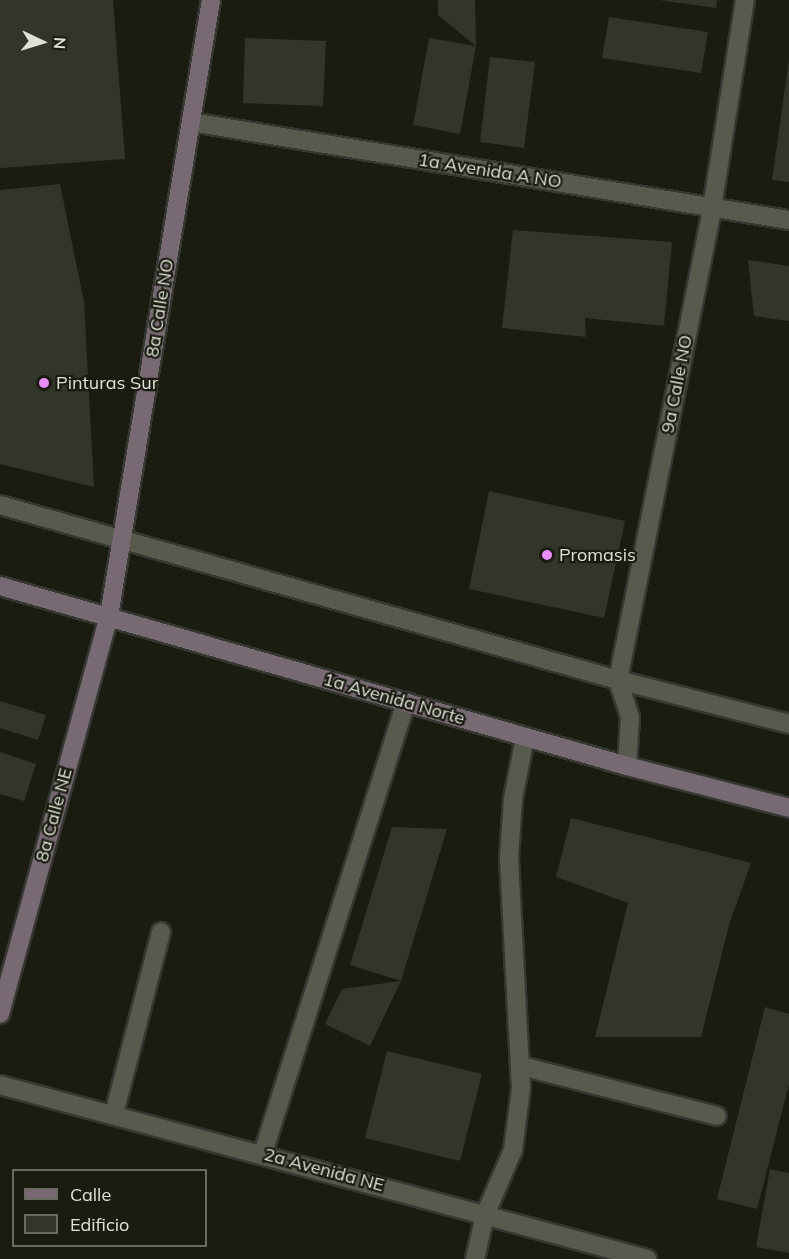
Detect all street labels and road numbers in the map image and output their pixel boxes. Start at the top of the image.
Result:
street label: 1a Avenida A NO [417,149,563,193]
street label: 8a Calle NO [142,257,178,359]
street label: 9a Calle NO [657,333,697,435]
street label: 1a Avenida Norte [321,668,467,730]
street label: 8a Calle NE [31,766,77,864]
street label: 2a Avenida NE [262,1144,386,1196]

